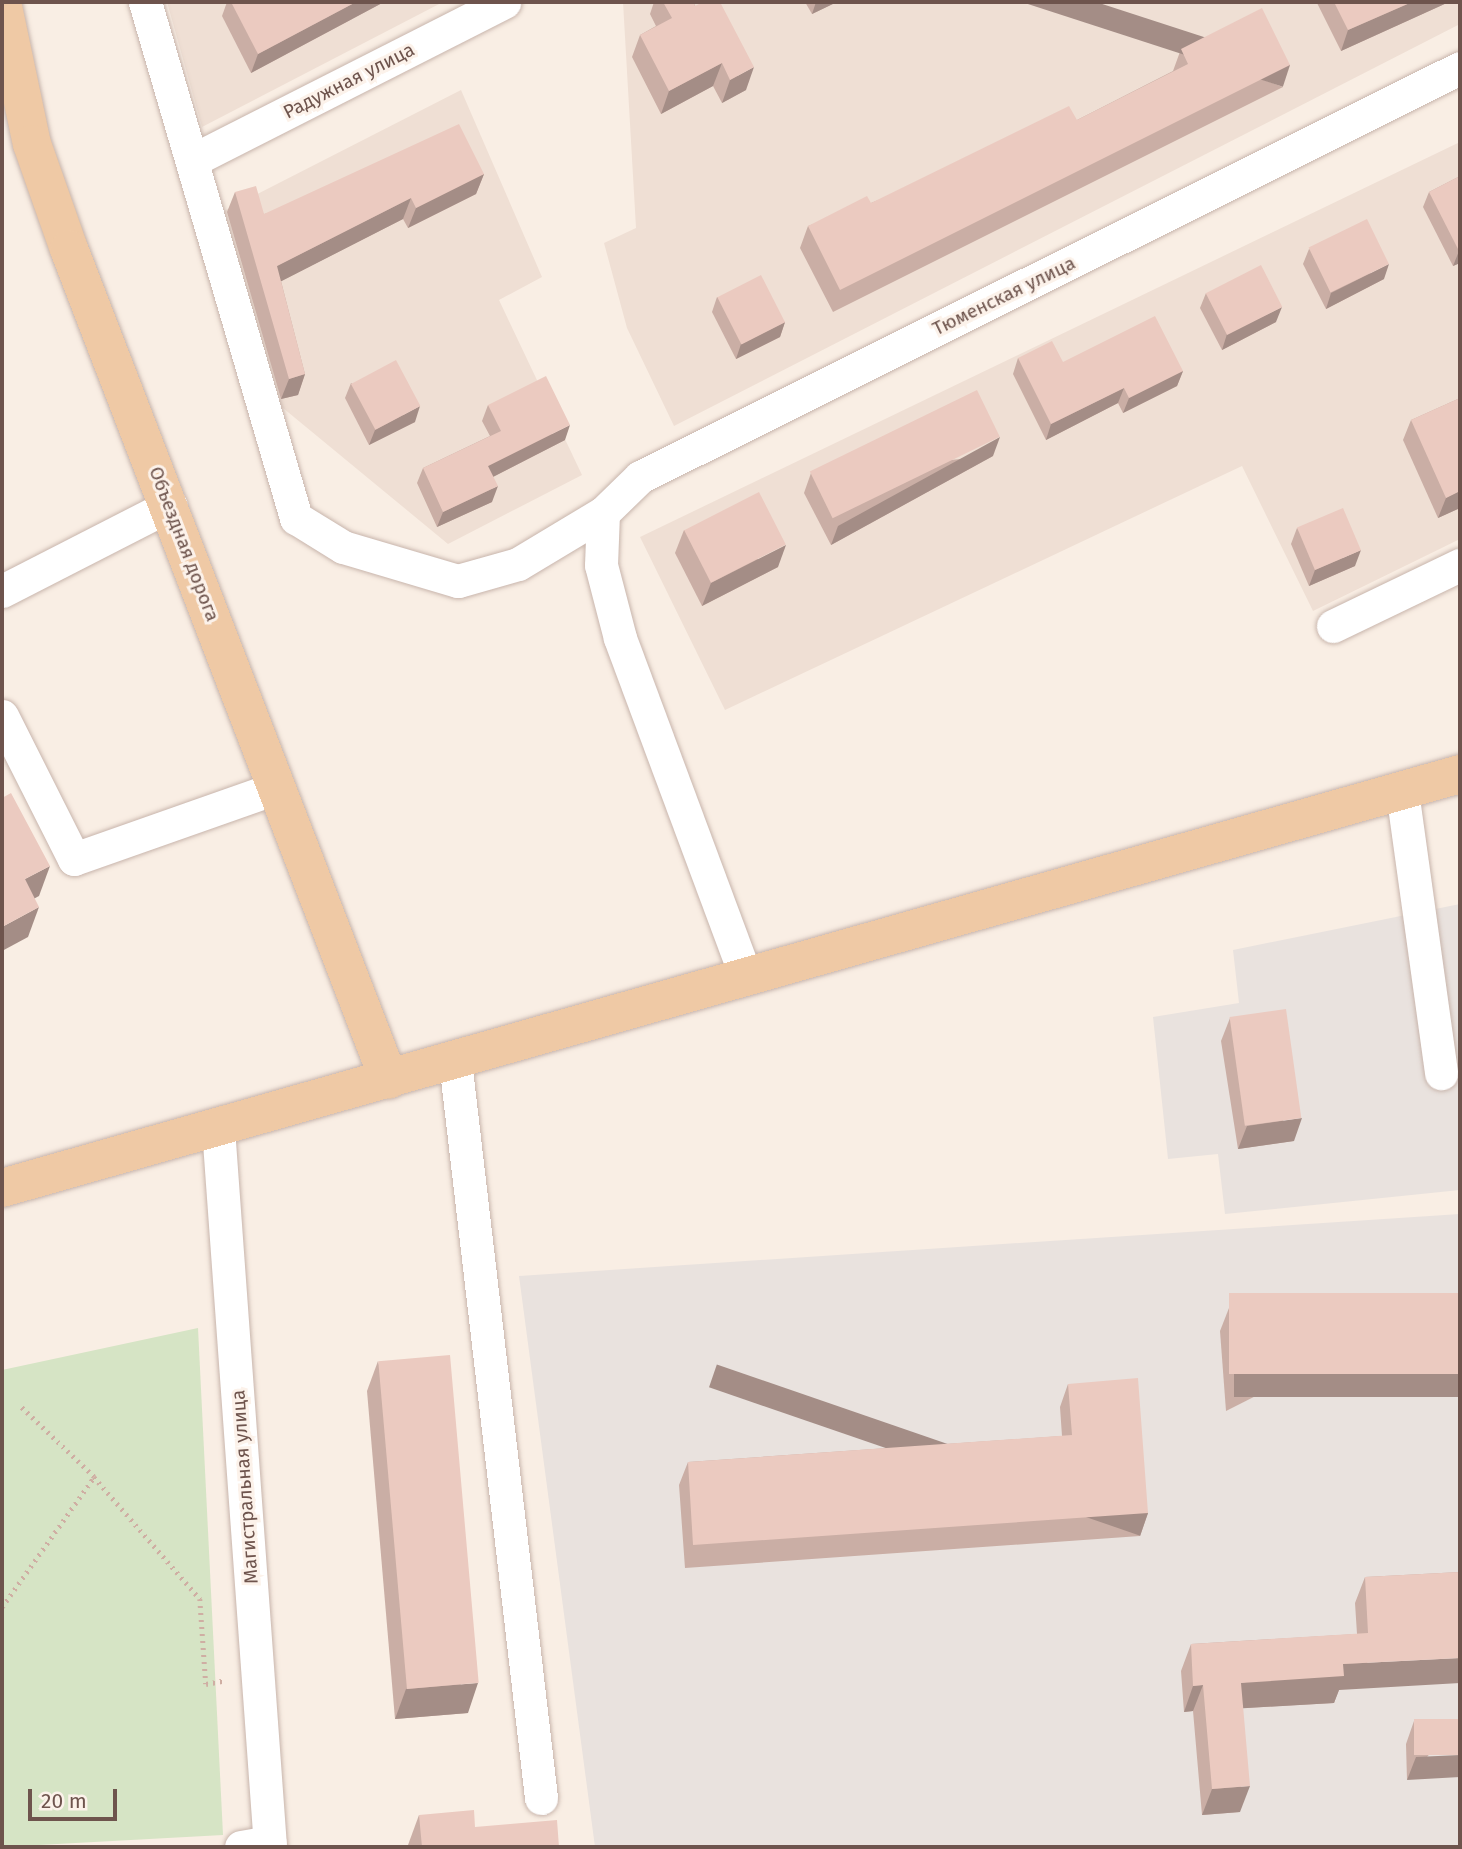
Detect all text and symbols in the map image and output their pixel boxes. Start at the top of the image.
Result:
street label: Радужная улица [280,38,418,124]
street label: Тюменская улица [929,252,1079,340]
street label: Объездная дорога [144,463,224,625]
street label: Магистральная улица [227,1389,263,1585]
scale bar [32,1776,121,1820]
text: 20 m [41,1788,87,1814]

